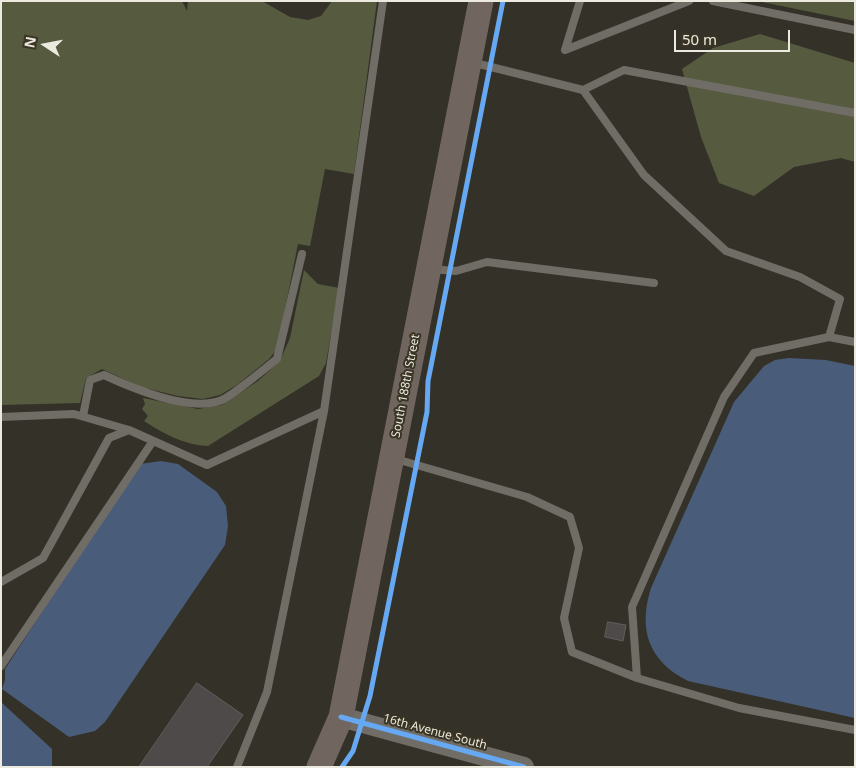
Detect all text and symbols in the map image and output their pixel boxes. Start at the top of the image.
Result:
north arrow [20,20,70,70]
scale bar [676,20,792,52]
text: 50 m [682,29,717,49]
text: N [19,35,40,49]
street label: South 188th Street [389,333,423,439]
street label: 16th Avenue South [382,711,488,753]

